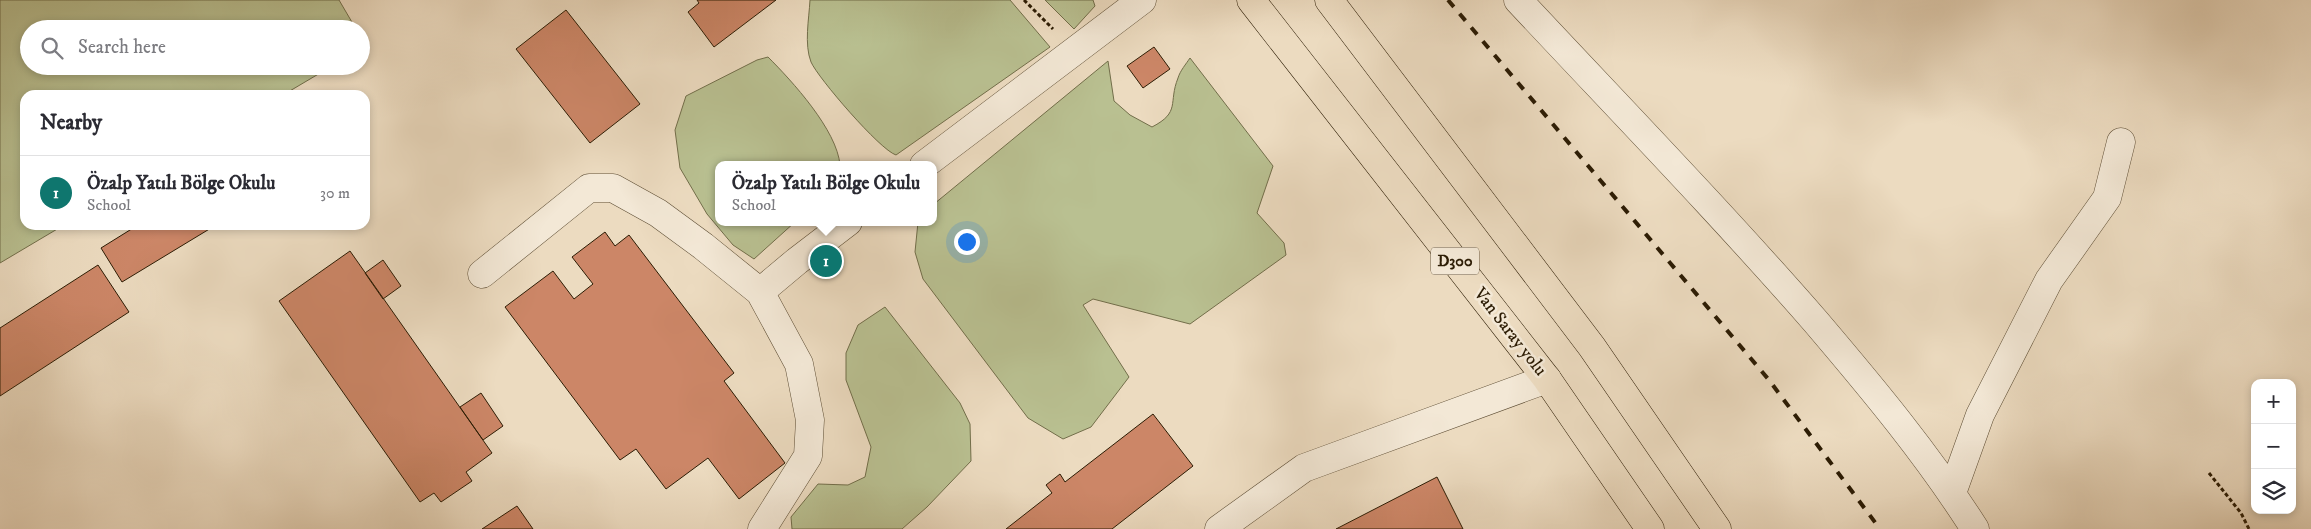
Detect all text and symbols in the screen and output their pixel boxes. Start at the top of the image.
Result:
search box [20,20,370,75]
icon: search [38,34,66,62]
text: Search here [78,36,166,59]
text: Nearby [40,110,102,136]
popup [715,161,937,226]
text: Özalp Yatılı Bölge Okulu [87,172,275,195]
text: Özalp Yatılı Bölge Okulu [732,172,920,195]
text: 1 [53,183,59,203]
text: 30 m [320,183,350,203]
text: School [87,195,131,215]
text: School [732,195,776,215]
your location [954,229,980,255]
pin: 1 [810,242,842,280]
road number: D300 [1431,248,1479,274]
street label: Van Saray yolu [1468,283,1552,381]
map controls [2251,379,2296,514]
button: + [2251,379,2296,424]
button: − [2251,424,2296,469]
button: layers [2251,469,2296,514]

